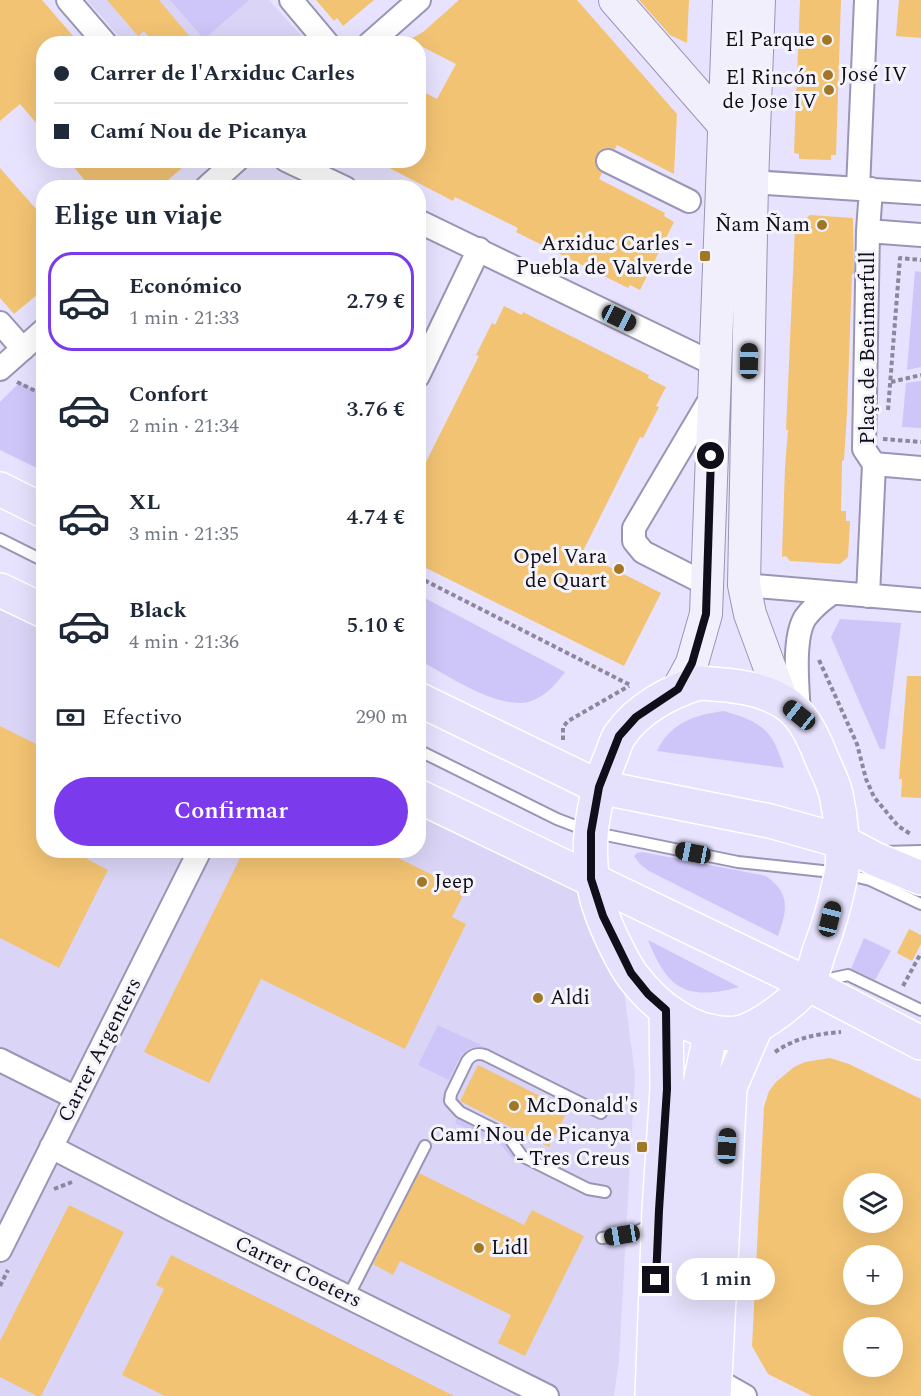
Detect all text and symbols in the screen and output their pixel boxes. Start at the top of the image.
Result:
place label: El Parque [725,24,815,56]
marker: El Parque [820,33,834,47]
text: Carrer de l'Arxiduc Carles [90,57,355,90]
place label: José IV [840,59,907,91]
place label: El Rincón de Jose IV [723,62,817,118]
marker: José IV [821,68,835,82]
marker: El Rincón de Jose IV [822,83,836,97]
text: Camí Nou de Picanya [90,115,307,148]
text: Elige un viaje [54,195,222,237]
place label: Ñam Ñam [715,209,810,241]
marker: Ñam Ñam [815,218,829,232]
place label: Arxiduc Carles - Puebla de Valverde [516,228,693,284]
marker: Arxiduc Carles - Puebla de Valverde [698,249,712,263]
street label: Plaça de Benimarfull [852,251,884,445]
text: Económico [129,270,242,303]
icon: car [57,275,111,329]
text: 2.79 € [347,285,405,318]
car [599,302,639,334]
text: 1 min · 21:33 [129,303,239,333]
car [740,343,758,379]
text: Confort [129,378,208,411]
icon: car [57,383,111,437]
text: 3.76 € [347,393,405,426]
text: 2 min · 21:34 [129,411,239,441]
route start [697,442,724,469]
text: XL [129,486,160,519]
icon: car [57,491,111,545]
text: 4.74 € [347,501,405,534]
text: 3 min · 21:35 [129,519,239,549]
place label: Opel Vara de Quart [513,541,608,597]
marker: Opel Vara de Quart [612,562,626,576]
text: Black [129,594,187,627]
icon: car [57,599,111,653]
text: 5.10 € [347,609,405,642]
text: 4 min · 21:36 [129,627,239,657]
car [779,697,819,733]
icon: cash [54,701,87,734]
text: Efectivo [102,701,182,734]
text: 290 m [356,702,408,732]
button: Confirmar [54,777,408,846]
car [674,841,712,865]
place label: Jeep [434,866,474,898]
marker: Jeep [415,875,429,889]
car [817,899,843,939]
street label: Carrer Argenters [50,972,150,1128]
place label: Aldi [550,982,590,1014]
marker: Aldi [531,991,545,1005]
place label: McDonald's [526,1090,638,1122]
marker: McDonald's [507,1099,521,1113]
place label: Camí Nou de Picanya - Tres Creus [430,1119,631,1175]
car [717,1128,737,1164]
marker: Camí Nou de Picanya - Tres Creus [635,1140,649,1154]
map controls [843,1173,903,1377]
button: layers [843,1173,903,1233]
car [603,1223,641,1247]
street label: Carrer Coeters [229,1227,367,1317]
place label: Lidl [491,1232,529,1264]
marker: Lidl [472,1241,486,1255]
button: + [843,1245,903,1305]
callout: 1 min [677,1259,776,1301]
text: 1 min [700,1264,751,1294]
route end [642,1266,669,1293]
button: − [843,1317,903,1377]

